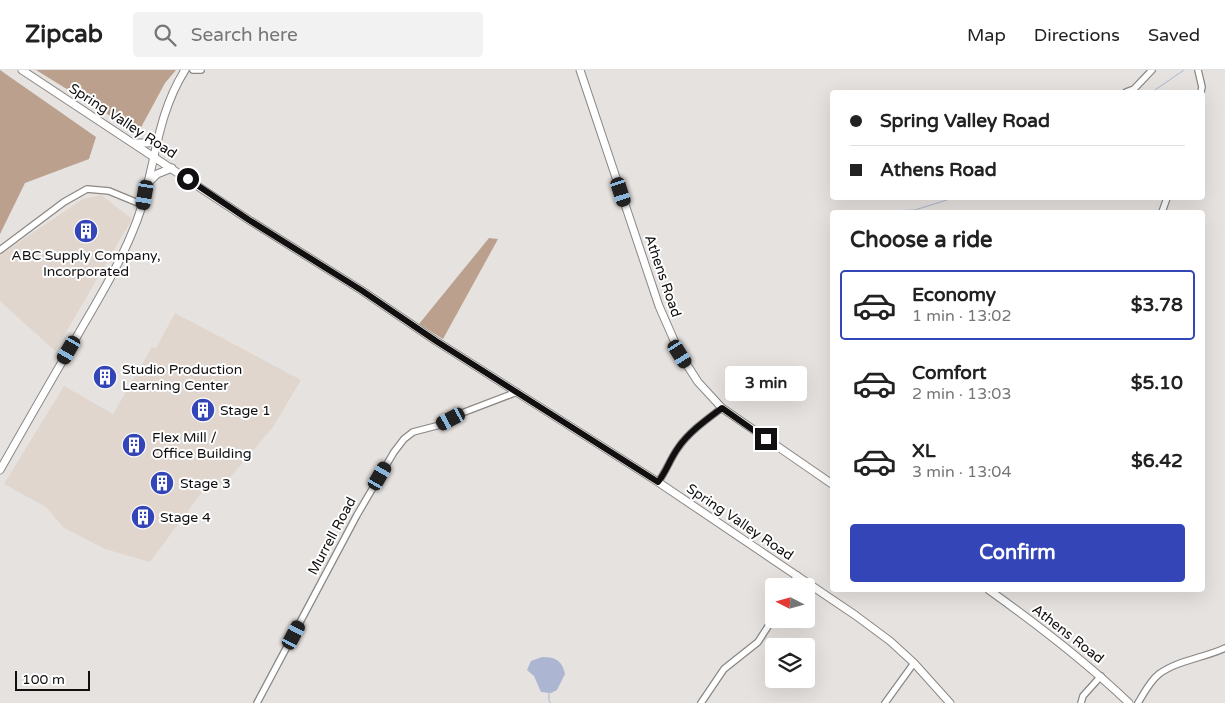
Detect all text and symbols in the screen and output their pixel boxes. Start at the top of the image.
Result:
search box [133,12,483,57]
text: Zipcab [25,20,103,49]
icon: search [151,21,179,49]
text: Search here [191,24,298,46]
text: Map [967,24,1006,46]
text: Directions [1034,24,1120,46]
text: Saved [1148,24,1200,46]
street label: Spring Valley Road [66,80,180,162]
text: Spring Valley Road [880,110,1050,132]
text: Athens Road [880,159,997,181]
route start [177,168,199,190]
car [609,175,632,209]
car [135,179,154,211]
building icon: ABC Supply Company, Incorporated [73,218,99,244]
text: Choose a ride [850,227,993,253]
street label: Athens Road [641,233,685,319]
place label: ABC Supply Company, Incorporated [11,247,161,280]
icon: car [852,283,897,328]
text: Economy [912,284,996,306]
text: $3.78 [1131,294,1183,316]
text: 1 min · 13:02 [912,306,1011,326]
car [55,333,82,367]
car [665,337,694,371]
place label: Studio Production Learning Center [122,361,242,394]
icon: car [852,361,897,406]
text: Comfort [912,362,986,384]
building icon: Studio Production Learning Center [92,364,118,390]
callout: 3 min [725,366,807,402]
text: $5.10 [1131,372,1183,394]
text: 3 min [745,373,787,393]
text: 2 min · 13:03 [912,384,1011,404]
building icon: Stage 1 [190,397,216,423]
place label: Stage 1 [220,402,271,419]
car [434,405,467,433]
route end [755,428,777,450]
place label: Flex Mill / Office Building [152,429,252,462]
building icon: Flex Mill / Office Building [121,432,147,458]
icon: car [852,439,897,484]
text: XL [912,440,936,462]
text: $6.42 [1131,450,1183,472]
car [366,459,393,493]
text: 3 min · 13:04 [912,462,1011,482]
building icon: Stage 3 [149,470,175,496]
place label: Stage 3 [180,475,231,492]
street label: Spring Valley Road [683,480,797,564]
street label: Murrell Road [304,494,360,578]
building icon: Stage 4 [130,504,156,530]
place label: Stage 4 [160,509,211,526]
button: Confirm [850,524,1185,582]
north arrow [765,578,815,628]
map controls [765,578,815,688]
street label: Athens Road [1029,601,1107,667]
car [280,618,307,652]
button: layers [765,638,815,688]
scale bar [15,668,90,691]
text: 100 m [22,671,65,688]

